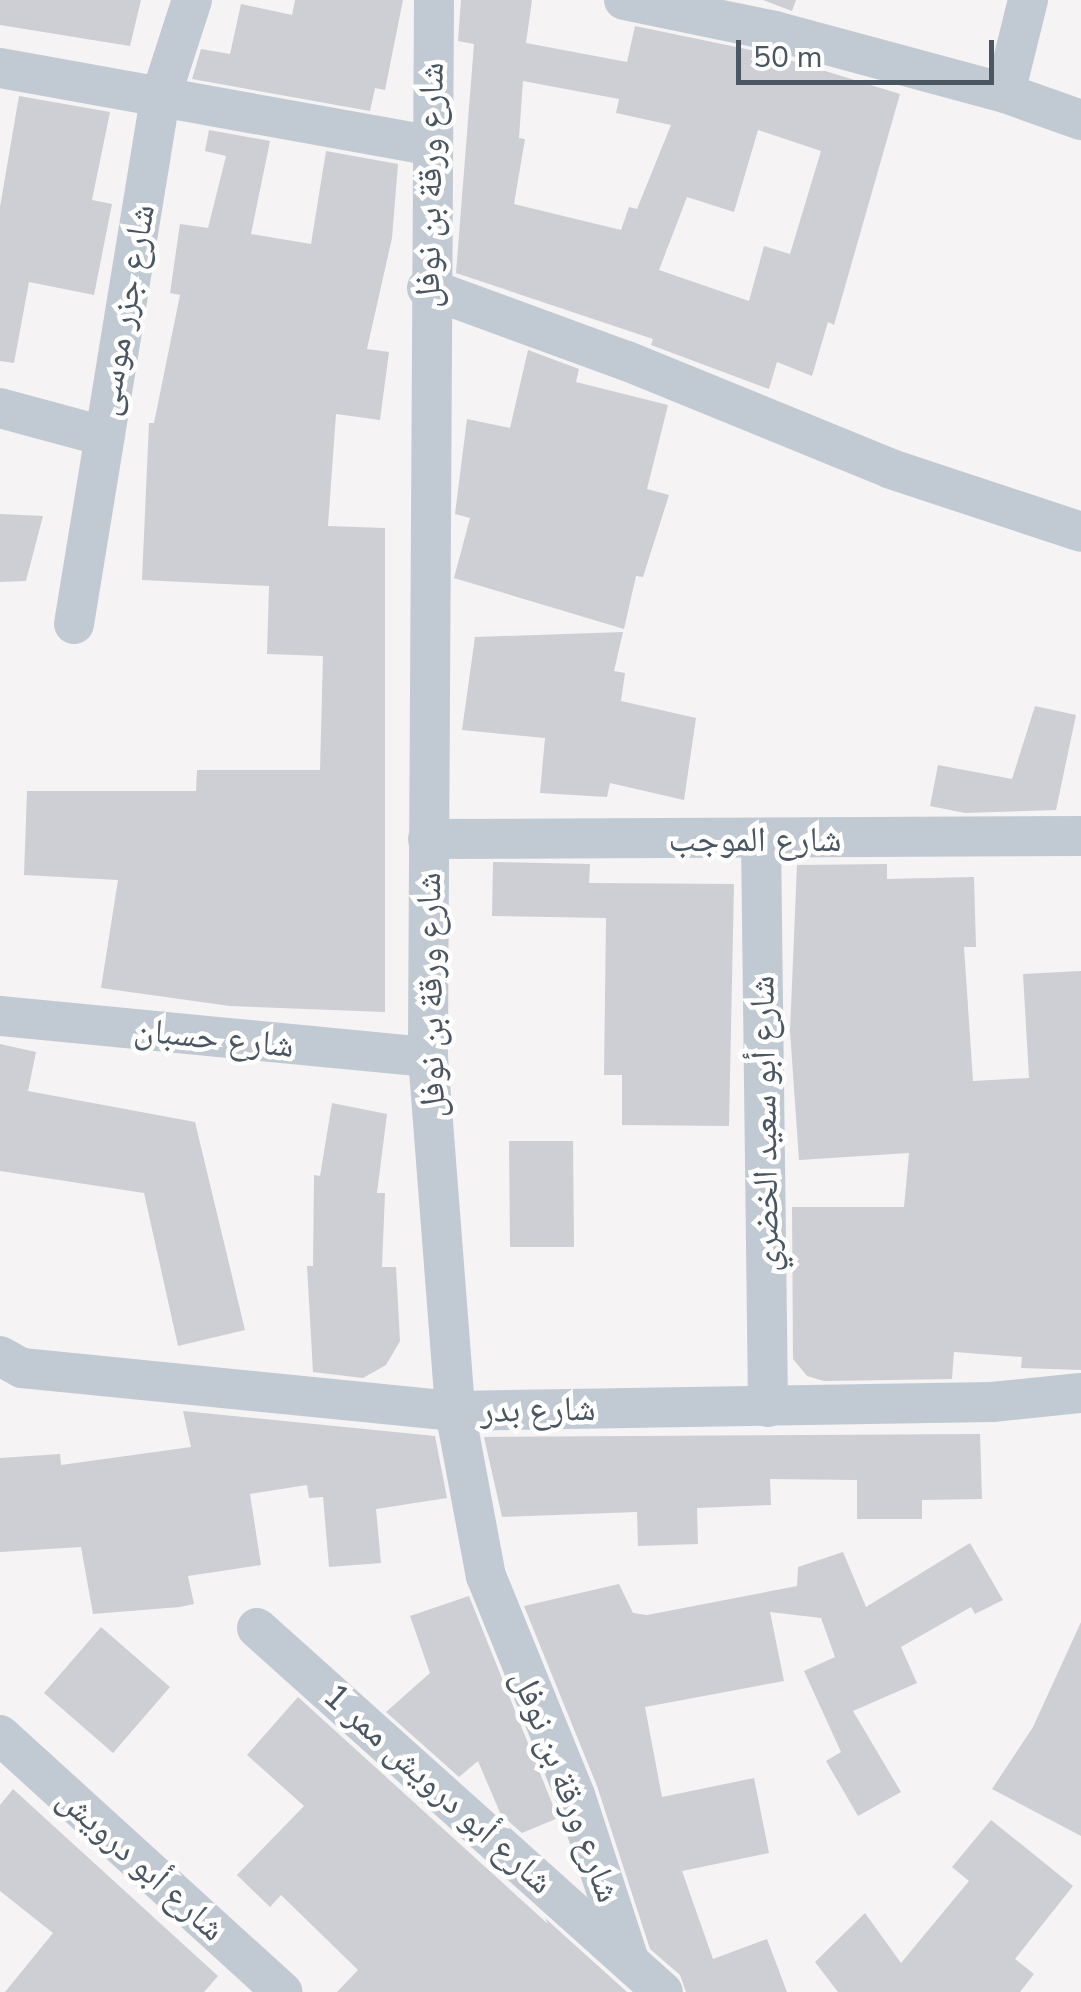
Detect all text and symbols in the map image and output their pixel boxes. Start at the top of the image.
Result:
scale bar [741,20,998,82]
text: 50 m [753,37,822,78]
street label: شارع ورقة بن نوفل [407,62,453,308]
street label: شارع جزر موسى [86,201,164,419]
street label: شارع الموجب [669,819,841,861]
street label: شارع ورقة بن نوفل [408,872,454,1118]
street label: شارع أبو سعيد الخضري [741,975,789,1273]
street label: شارع حسبان [132,1009,296,1067]
street label: شارع بدر [480,1388,596,1432]
street label: شارع ورقة بن نوفل [502,1664,630,1908]
street label: شارع أبو درويش ممر 1 [315,1675,561,1903]
street label: شارع أبو درويش [49,1778,233,1950]

